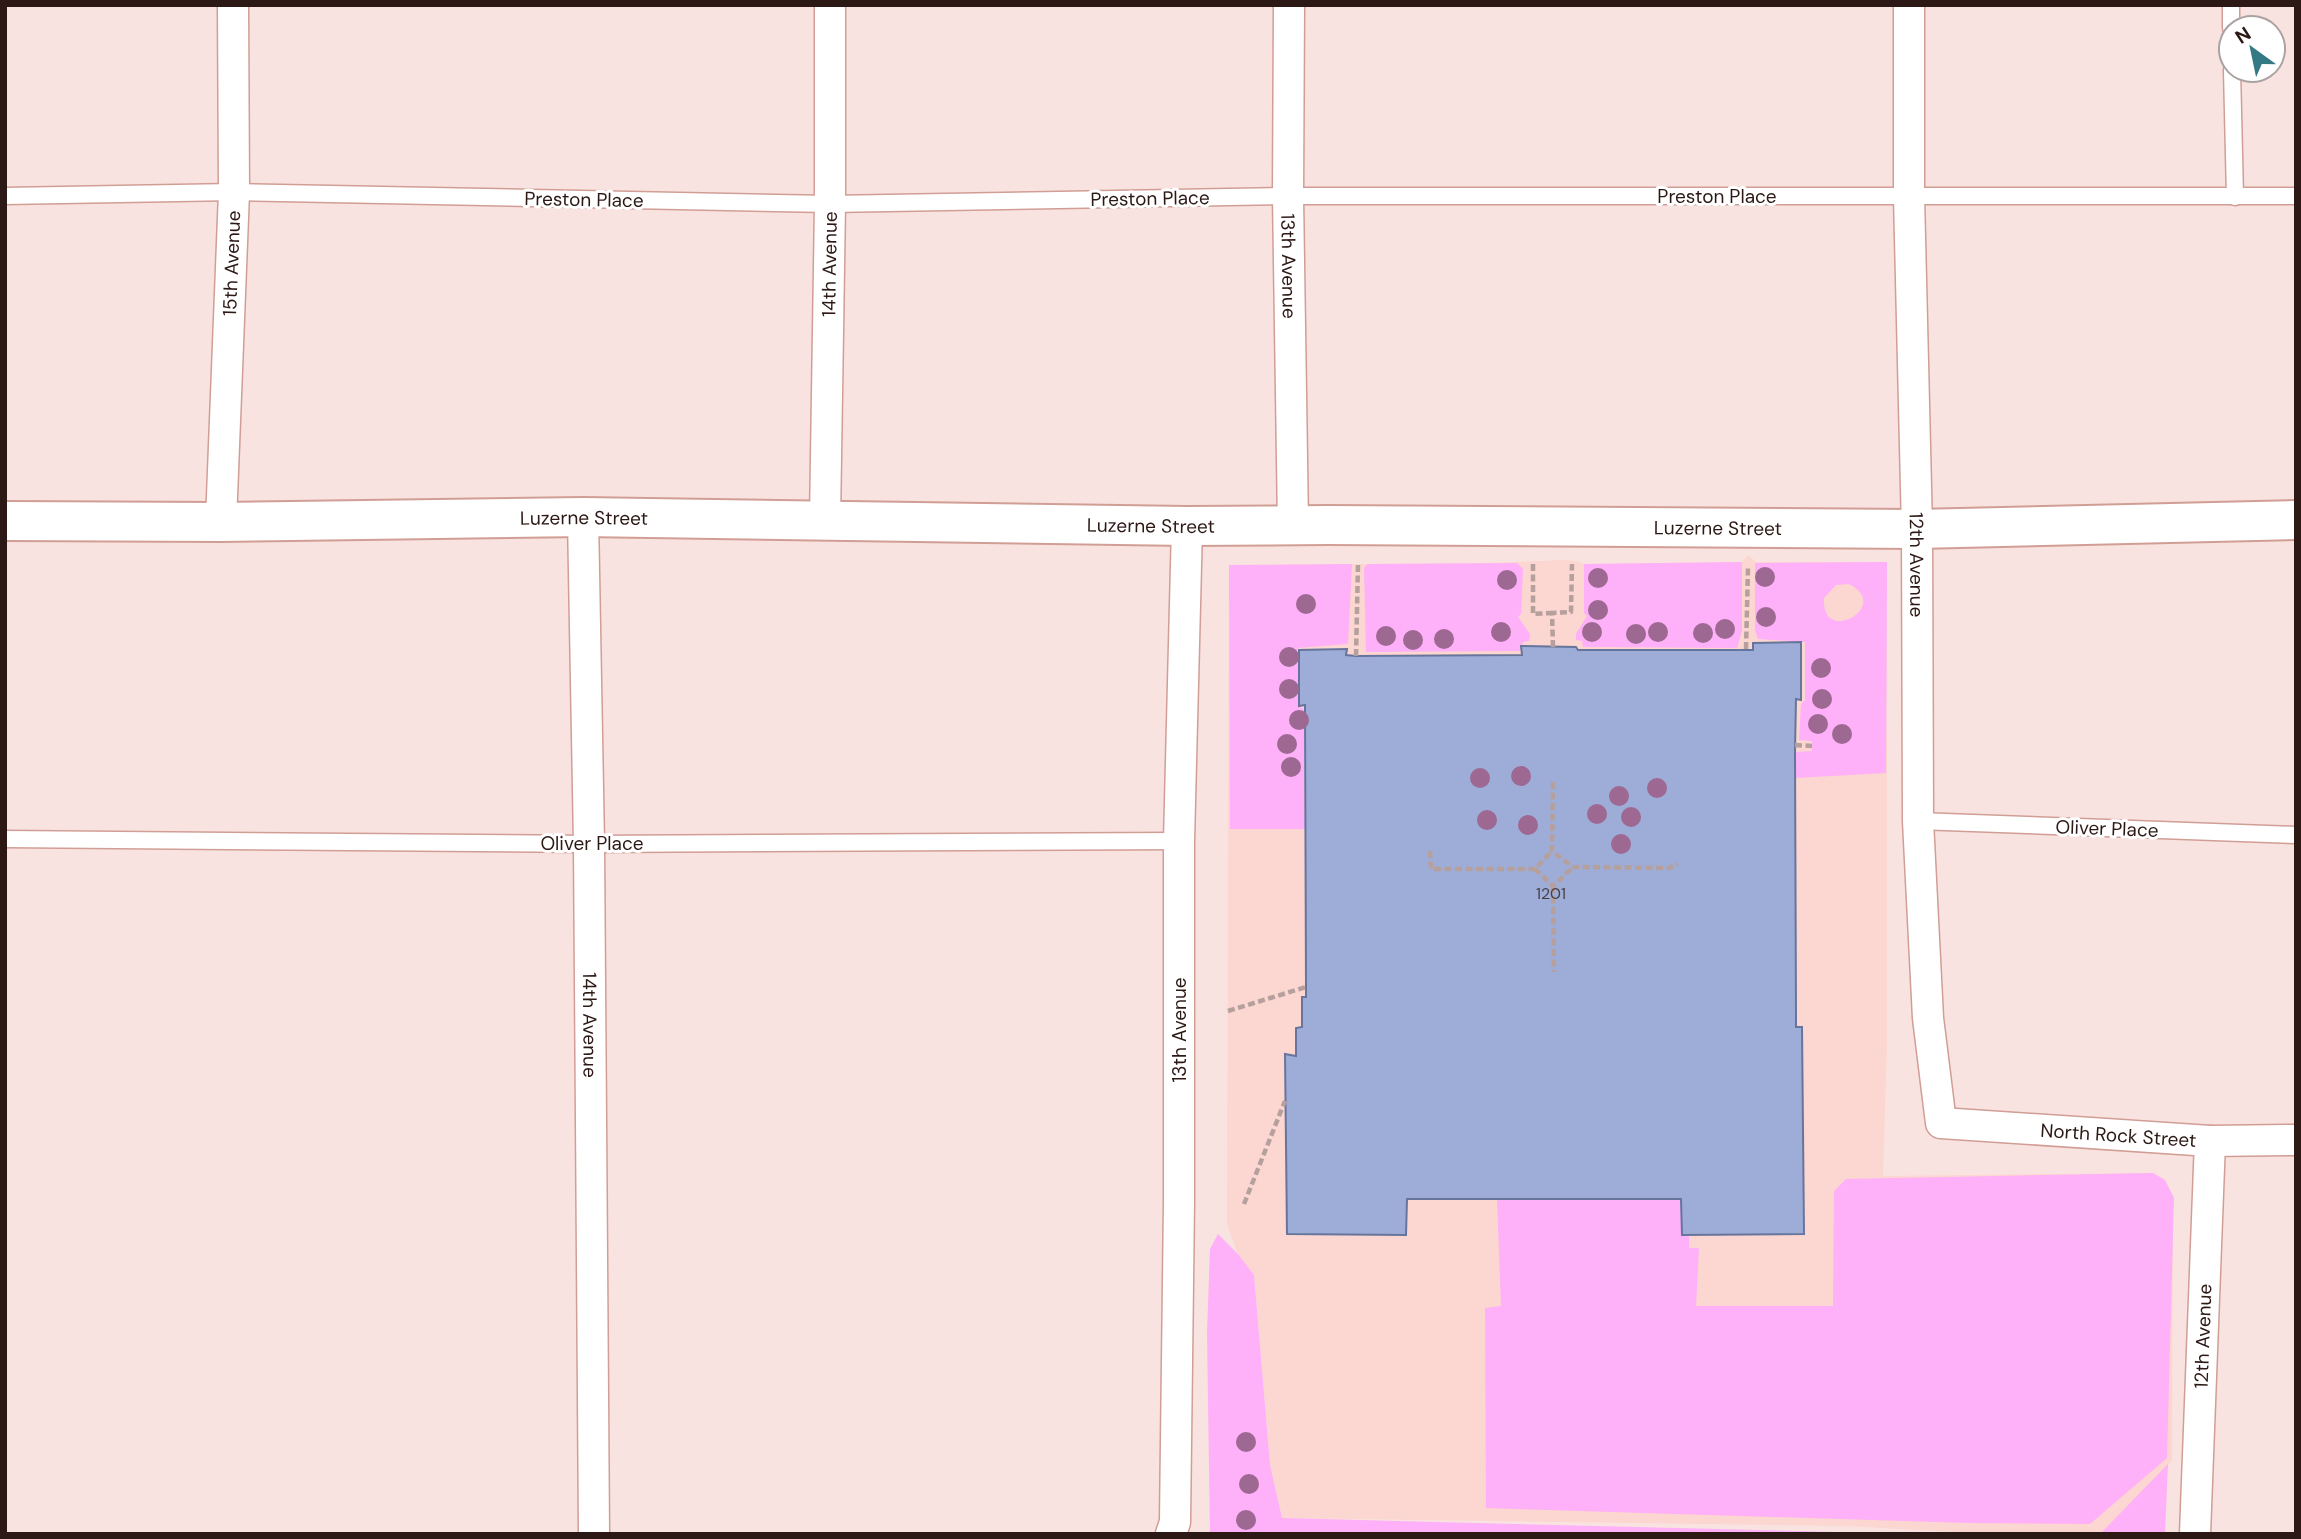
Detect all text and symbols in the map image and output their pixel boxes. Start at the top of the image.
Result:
north arrow [2217,14,2287,84]
text: N [2230,21,2256,49]
street label: Preston Place [1657,184,1777,209]
street label: Preston Place [1090,185,1210,212]
street label: Preston Place [524,186,644,213]
street label: 15th Avenue [217,210,246,316]
street label: 14th Avenue [816,211,843,317]
street label: 13th Avenue [1275,213,1302,319]
street label: Luzerne Street [520,505,648,531]
street label: 12th Avenue [1904,512,1929,617]
street label: Luzerne Street [1087,513,1215,539]
street label: Luzerne Street [1654,515,1782,541]
street label: Oliver Place [2055,814,2159,843]
street label: Oliver Place [540,831,644,856]
house number: 1201 [1536,883,1566,904]
street label: 14th Avenue [577,972,603,1078]
street label: 13th Avenue [1167,977,1192,1083]
street label: North Rock Street [2040,1118,2197,1153]
street label: 12th Avenue [2189,1283,2218,1389]

